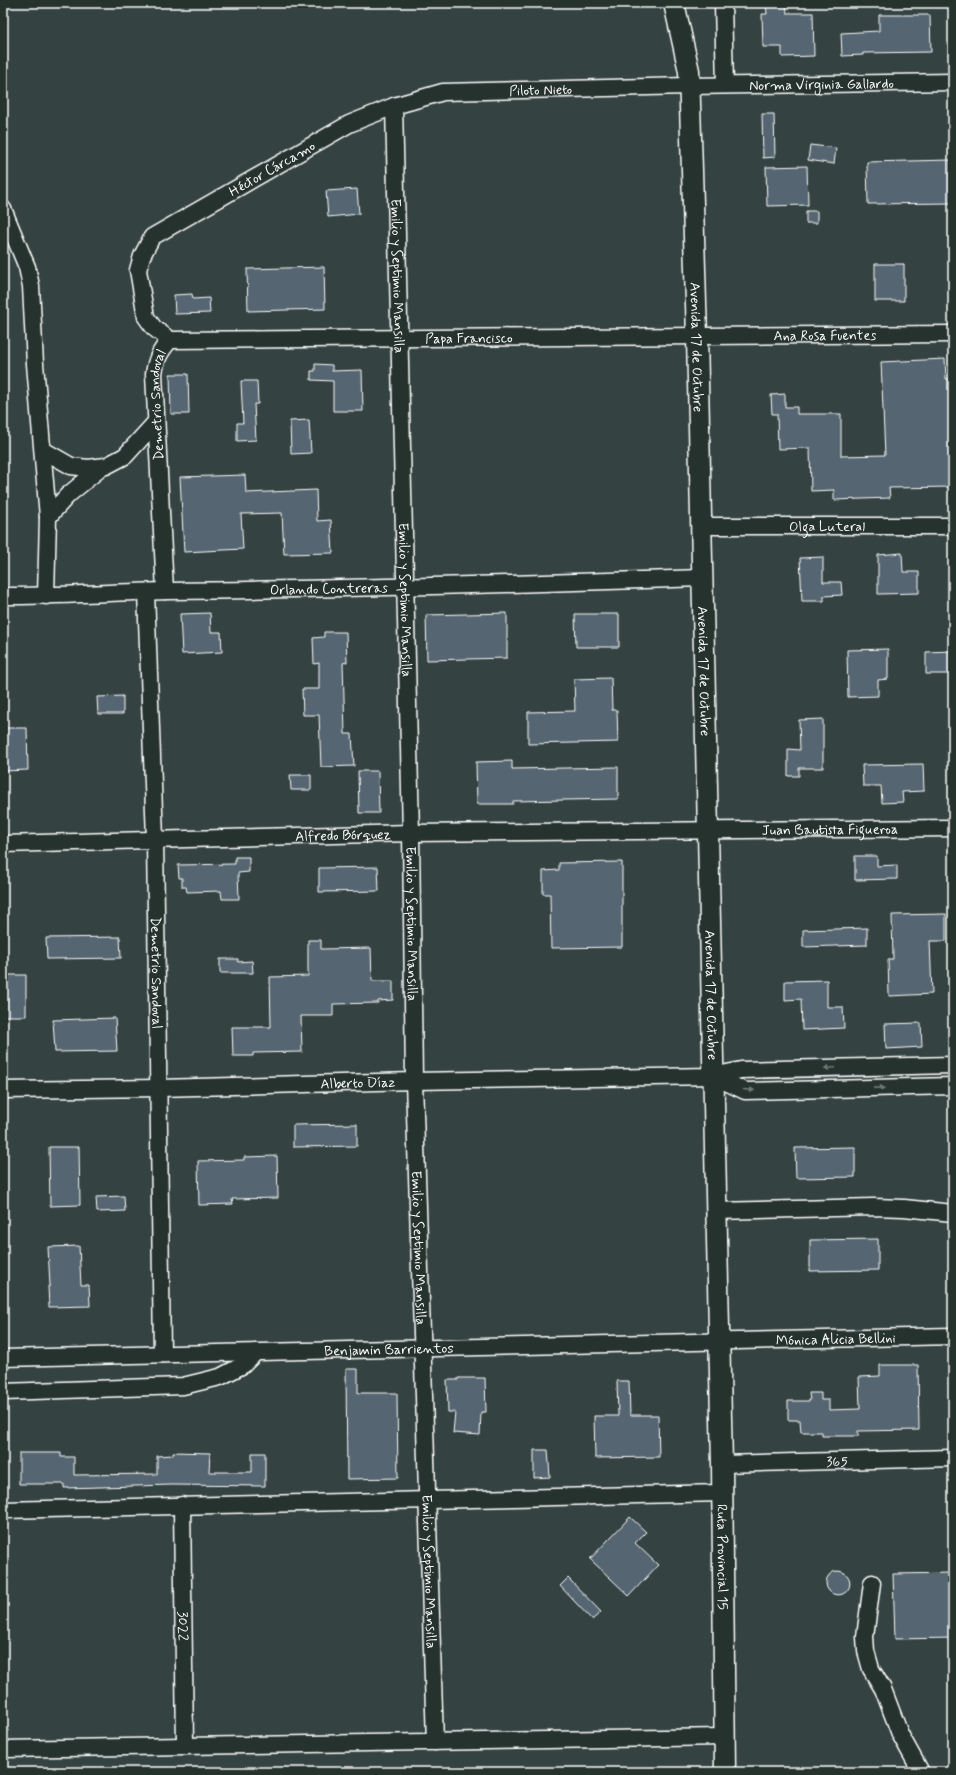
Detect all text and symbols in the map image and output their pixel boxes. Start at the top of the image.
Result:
street label: Norma Virginia Gallardo [749,75,894,95]
street label: Piloto Nieto [509,81,572,100]
street label: Héctor Cárcamo [226,137,319,201]
street label: Emilio y Septimio Mansilla [386,199,408,354]
street label: Avenida 17 de Octubre [685,282,707,413]
street label: Ana Rosa Fuentes [773,327,877,345]
street label: Papa Francisco [425,329,513,348]
street label: Demetrio Sandoval [146,346,171,461]
street label: Olga Luteral [789,518,865,538]
street label: Emilio y Septimio Mansilla [394,522,415,677]
street label: Orlando Contreras [270,579,388,600]
street label: Avenida 17 de Octubre [693,606,714,736]
street label: Juan Bautista Figueroa [762,821,898,841]
street label: Alfredo Bórquez [295,826,391,846]
street label: Emilio y Septimio Mansilla [401,846,421,1001]
street label: Demetrio Sandoval [146,917,166,1029]
street label: Avenida 17 de Octubre [700,930,721,1060]
one-way arrow [823,1065,836,1071]
street label: Alberto Díaz [320,1074,396,1094]
one-way arrow [873,1085,886,1091]
one-way arrow [743,1087,755,1094]
street label: Emilio y Septimio Mansilla [407,1170,430,1325]
street label: Mónica Alicia Bellini [776,1329,896,1350]
street label: Benjamin Barrientos [324,1340,454,1361]
street label: 365 [826,1453,848,1471]
street label: Emilio y Septimio Mansilla [417,1494,440,1649]
street label: Ruta Provincial 15 [712,1504,731,1610]
street label: 3022 [173,1611,192,1641]

